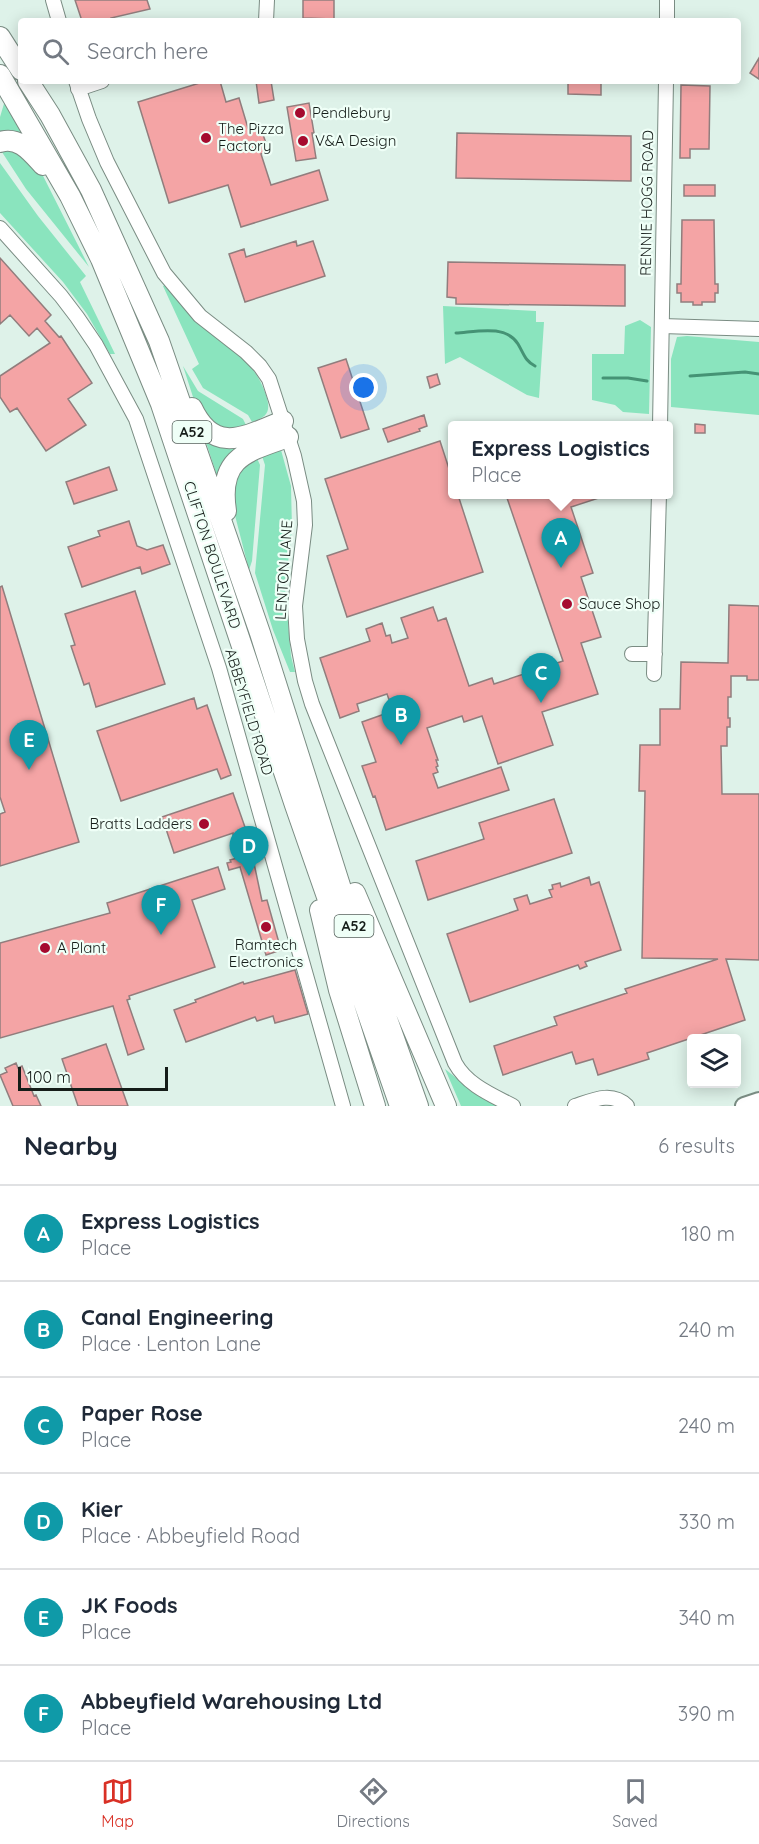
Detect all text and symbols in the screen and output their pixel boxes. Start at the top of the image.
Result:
search box [18,18,741,84]
icon: search [39,35,72,68]
text: Search here [87,37,208,65]
place label: Pendlebury [312,103,391,122]
marker: Pendlebury [293,106,307,120]
place label: The Pizza Factory [218,119,284,155]
street label: RENNIE HOGG ROAD [636,130,657,276]
marker: The Pizza Factory [199,131,213,145]
place label: V&A Design [315,131,396,150]
marker: V&A Design [296,134,310,148]
your location [349,373,378,402]
road number: A52 [172,421,212,443]
popup [448,421,673,499]
text: Express Logistics [471,434,650,462]
text: Place [471,462,521,487]
street label: CLIFTON BOULEVARD [180,479,245,631]
pin: A [542,518,580,568]
street label: LENTON LANE [271,520,296,620]
place label: Sauce Shop [579,594,660,613]
marker: Sauce Shop [560,597,574,611]
street label: ABBEYFIELD ROAD [221,646,278,778]
pin: C [522,654,560,703]
pin: B [382,696,420,745]
pin: E [9,720,48,770]
place label: Bratts Ladders [89,814,192,833]
marker: Bratts Ladders [197,817,211,831]
pin: D [230,826,268,876]
pin: F [142,886,180,935]
road number: A52 [334,915,374,937]
marker: Ramtech Electronics [259,920,273,934]
place label: Ramtech Electronics [229,935,303,971]
place label: A Plant [57,938,106,957]
marker: A Plant [38,941,52,955]
map controls [687,1034,741,1088]
button: layers [687,1034,741,1088]
scale bar [18,1064,168,1092]
text: 100 m [27,1067,71,1087]
text: Nearby [24,1129,118,1162]
text: 6 results [658,1133,735,1158]
text: Express Logistics [81,1207,260,1235]
text: A [37,1221,50,1246]
text: 180 m [681,1221,735,1246]
text: Place [81,1235,131,1260]
text: Canal Engineering [81,1303,274,1331]
text: B [37,1317,50,1342]
text: 240 m [678,1317,735,1342]
text: Place · Lenton Lane [81,1331,261,1356]
text: Paper Rose [81,1399,203,1427]
text: C [37,1413,50,1438]
text: 240 m [678,1413,735,1438]
text: Place [81,1427,131,1452]
text: Kier [81,1495,123,1523]
text: D [36,1509,51,1534]
text: 330 m [678,1509,735,1534]
text: Place · Abbeyfield Road [81,1523,300,1548]
text: JK Foods [81,1591,178,1619]
text: E [38,1605,49,1630]
text: 340 m [678,1605,735,1630]
text: Place [81,1619,131,1644]
text: Abbeyfield Warehousing Ltd [81,1687,382,1715]
text: F [38,1701,49,1726]
text: 390 m [678,1701,735,1726]
text: Place [81,1715,131,1740]
tab: Map [101,1775,134,1831]
tab: Directions [337,1775,410,1831]
tab: Saved [612,1775,658,1831]

